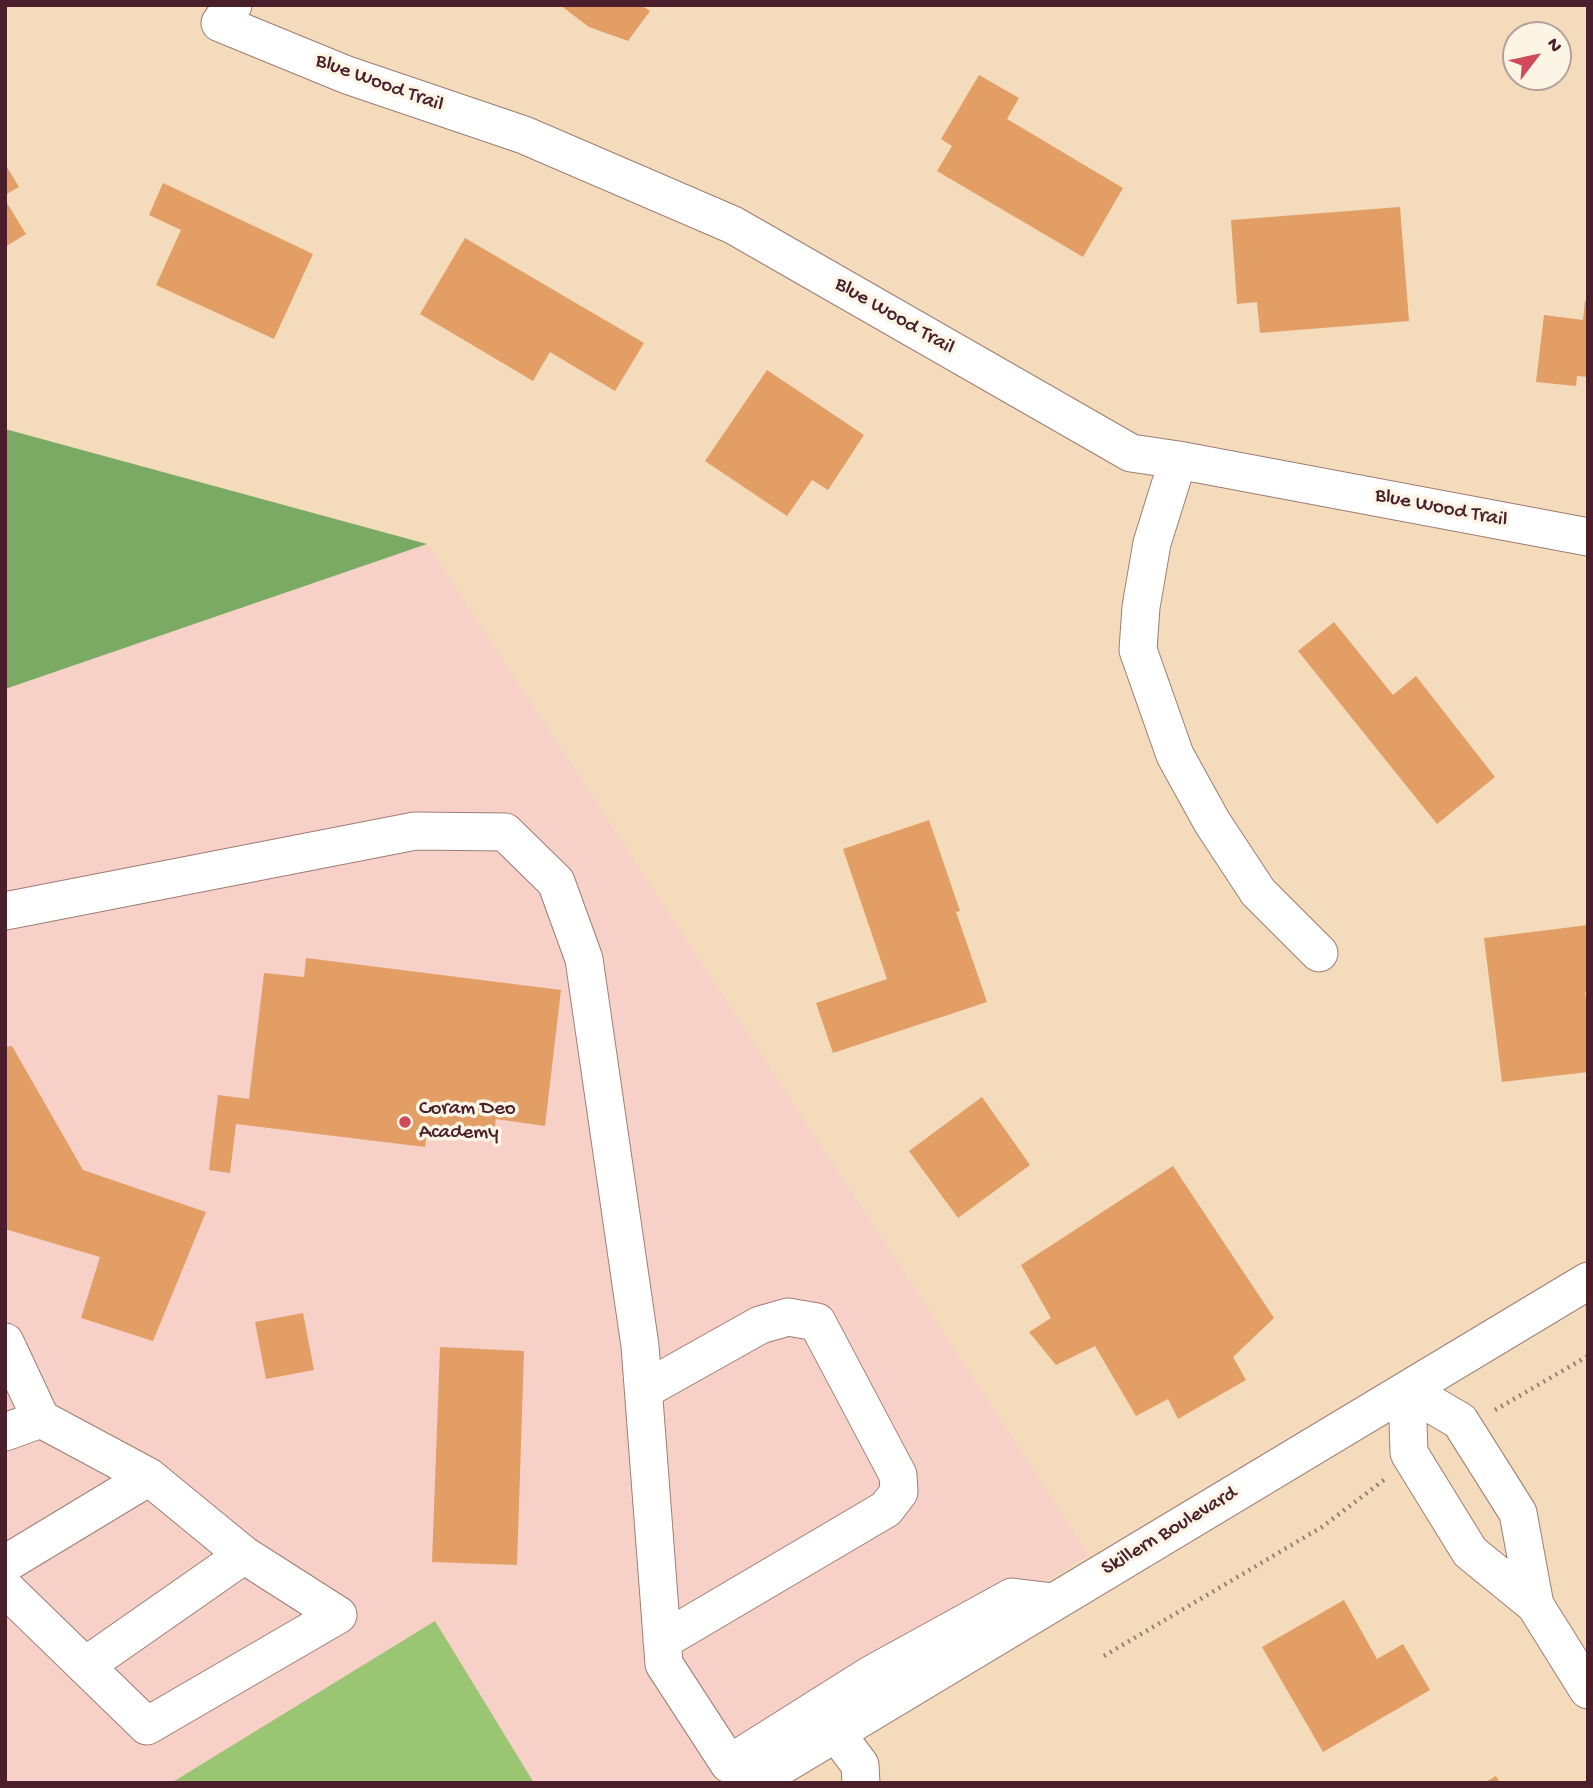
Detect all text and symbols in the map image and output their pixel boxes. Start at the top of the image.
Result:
north arrow [1502,21,1572,91]
text: N [1540,34,1567,57]
street label: Blue Wood Trail [312,49,446,119]
street label: Blue Wood Trail [830,273,958,361]
street label: Blue Wood Trail [1373,484,1509,534]
place label: Coram Deo Academy [419,1097,516,1147]
marker: Coram Deo Academy [397,1114,413,1130]
street label: Skillern Boulevard [1098,1482,1242,1582]

